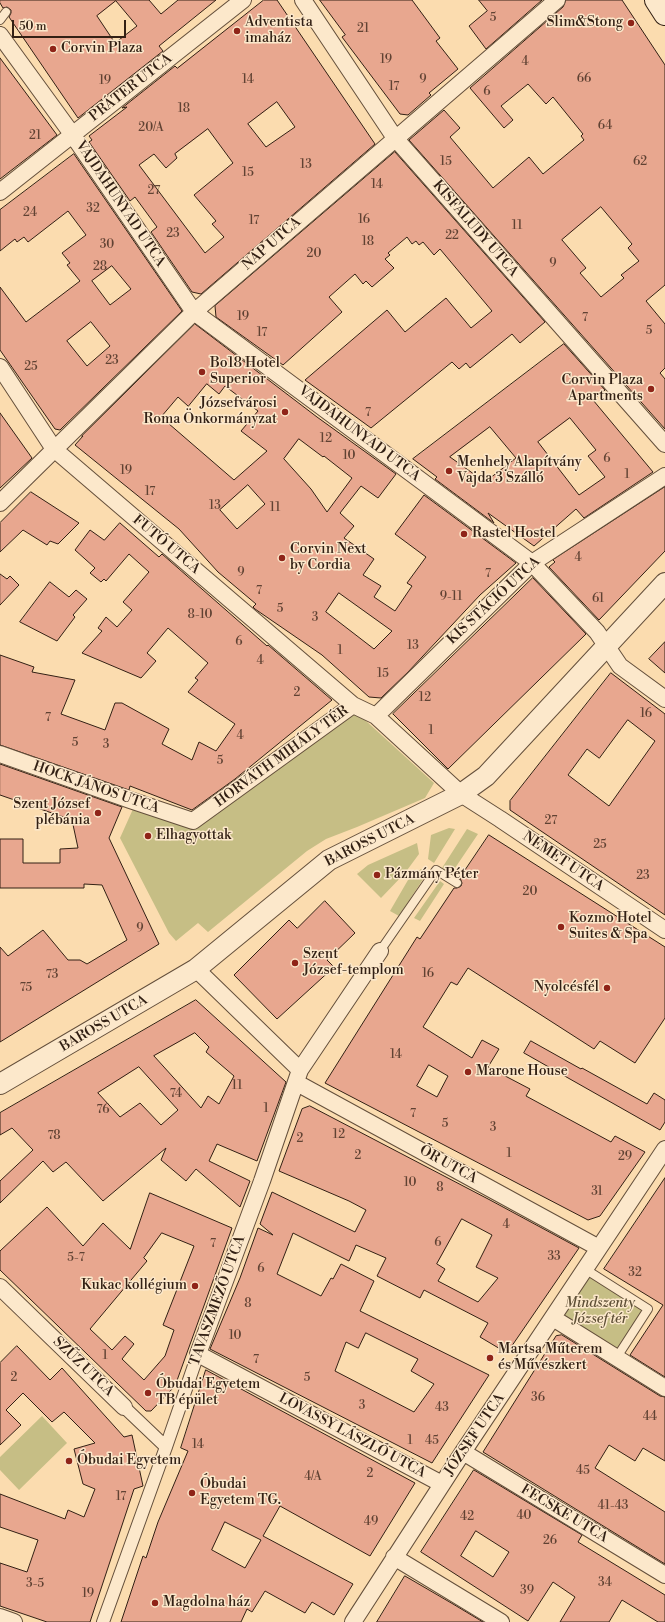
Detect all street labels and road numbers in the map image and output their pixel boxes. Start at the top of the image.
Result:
street label: PRÁTER UTCA [86,51,176,125]
street label: VAJDAHUNYAD UTCA [72,138,168,270]
street label: KISFALUDY UTCA [429,177,521,281]
street label: NAP UTCA [239,214,305,274]
street label: VAJDAHUNYAD UTCA [295,383,423,485]
street label: FUTÓ UTCA [129,512,203,578]
street label: KIS STÁCIÓ UTCA [444,554,544,648]
street label: HORVÁTH MIHÁLY TÉR [212,703,352,811]
street label: HOCK JÁNOS UTCA [31,759,161,817]
street label: BAROSS UTCA [322,811,418,871]
street label: NÉMET UTCA [519,829,607,895]
street label: BAROSS UTCA [57,992,151,1056]
street label: ŐR UTCA [416,1142,480,1188]
street label: TAVASZMEZŐ UTCA [187,1234,249,1368]
street label: SZŰZ UTCA [49,1334,117,1400]
street label: LOVASSY LÁSZLÓ UTCA [276,1390,428,1482]
street label: JÓZSEF UTCA [441,1391,509,1479]
street label: FECSKE UTCA [517,1481,611,1547]

